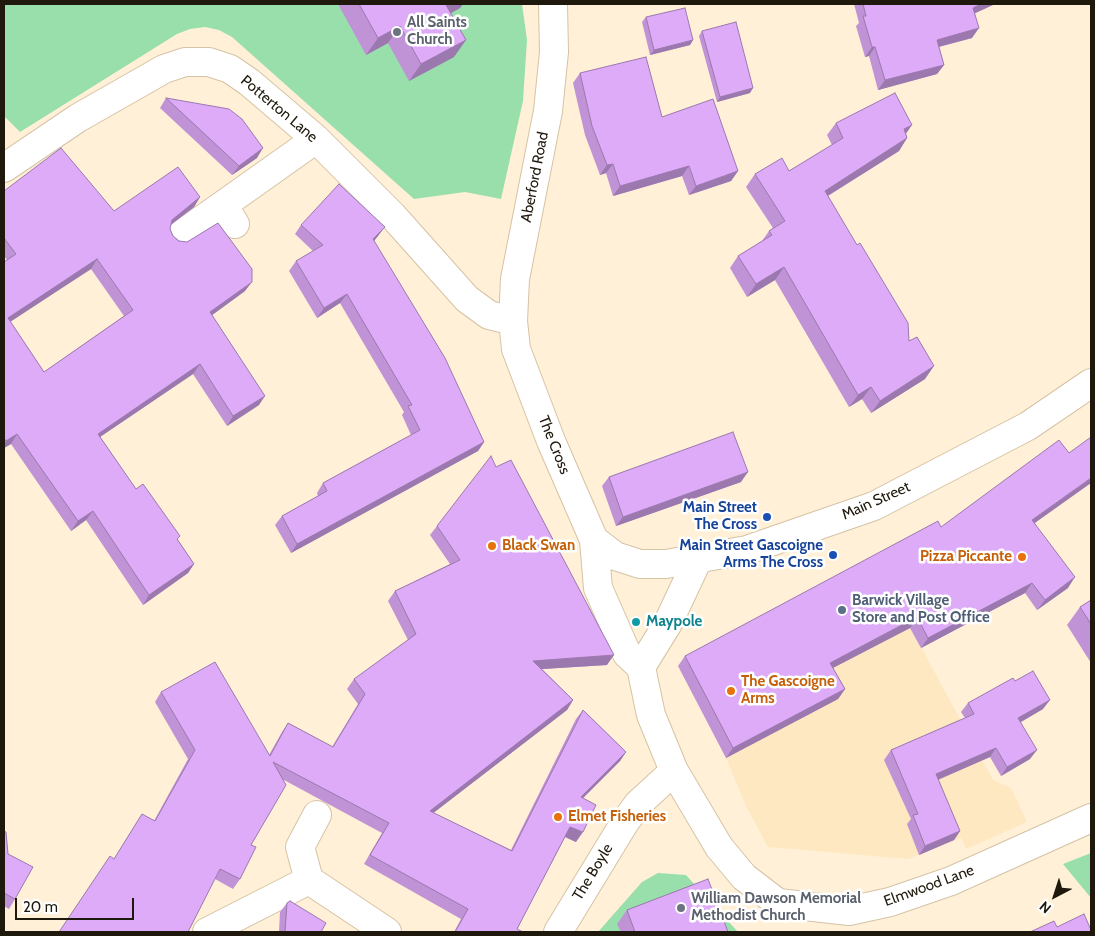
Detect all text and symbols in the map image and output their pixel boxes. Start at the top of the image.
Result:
place label: All Saints Church [407,14,467,49]
marker: All Saints Church [391,26,403,38]
street label: Potterton Lane [237,72,321,146]
street label: Aberford Road [517,130,553,224]
street label: The Cross [534,413,574,477]
street label: Main Street [839,478,913,524]
place label: Main Street The Cross [683,499,757,534]
marker: Main Street The Cross [761,511,773,523]
place label: Black Swan [502,537,575,555]
place label: Main Street Gascoigne Arms The Cross [679,537,823,572]
marker: Black Swan [486,540,498,552]
place label: Pizza Piccante [920,548,1012,566]
marker: Main Street Gascoigne Arms The Cross [827,549,839,561]
marker: Pizza Piccante [1016,551,1028,563]
place label: Barwick Village Store and Post Office [852,592,990,627]
marker: Barwick Village Store and Post Office [836,604,848,616]
place label: Maypole [646,613,702,631]
marker: Maypole [630,616,642,628]
place label: The Gascoigne Arms [741,673,835,708]
marker: The Gascoigne Arms [725,685,737,697]
place label: Elmet Fisheries [568,808,666,826]
marker: Elmet Fisheries [552,811,564,823]
street label: The Boyle [569,840,617,904]
street label: Elmwood Lane [881,861,977,911]
north arrow [1030,871,1080,921]
scale bar [18,888,136,920]
place label: William Dawson Memorial Methodist Church [691,890,861,925]
text: N [1036,897,1055,918]
text: 20 m [23,898,58,916]
marker: William Dawson Memorial Methodist Church [675,902,687,914]

